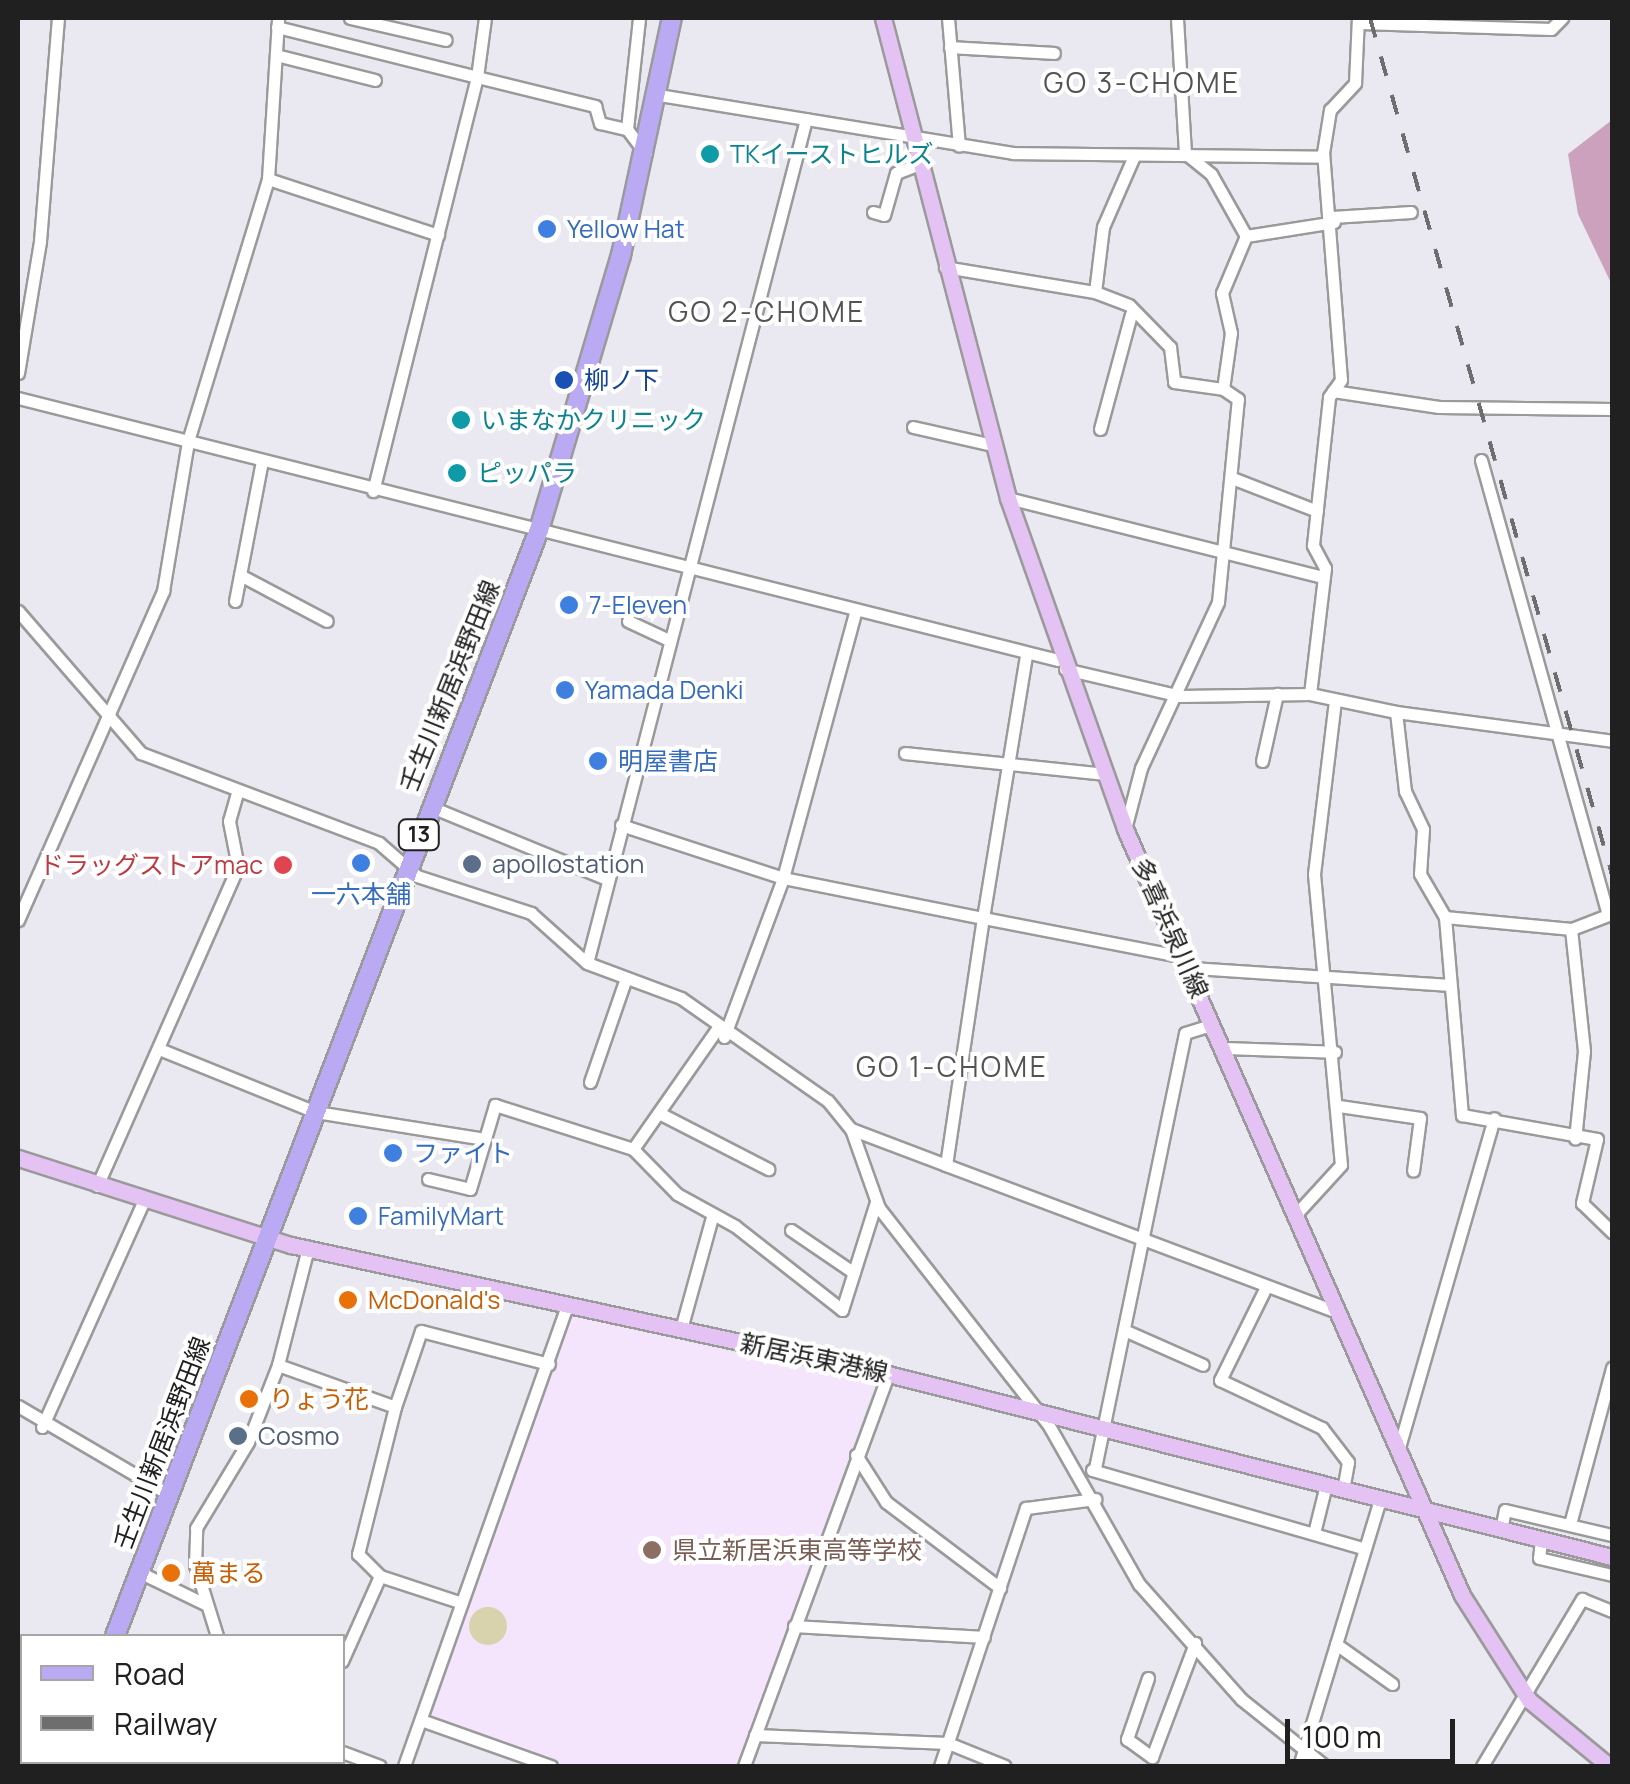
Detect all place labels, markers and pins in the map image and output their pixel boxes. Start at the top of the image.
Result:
place label: TKイーストヒルズ [730,139,935,169]
marker: TKイーストヒルズ [699,143,721,165]
place label: Yellow Hat [567,214,685,244]
marker: Yellow Hat [536,218,558,240]
place label: 柳ノ下 [584,365,659,395]
marker: 柳ノ下 [553,369,575,391]
place label: いまなかクリニック [481,405,706,435]
marker: いまなかクリニック [450,409,472,431]
place label: ピッパラ [477,458,577,488]
marker: ピッパラ [446,462,468,484]
place label: 7-Eleven [589,590,687,620]
marker: 7-Eleven [558,594,580,616]
place label: Yamada Denki [585,675,744,705]
marker: Yamada Denki [554,679,576,701]
place label: 明屋書店 [618,746,718,776]
marker: 明屋書店 [587,750,609,772]
place label: apollostation [492,849,644,879]
place label: ドラッグストアmac [39,850,263,880]
marker: 一六本舗 [350,852,372,874]
marker: apollostation [461,853,483,875]
marker: ドラッグストアmac [272,854,294,876]
place label: 一六本舗 [311,879,411,909]
place label: ファイト [413,1138,513,1168]
marker: ファイト [382,1142,404,1164]
place label: FamilyMart [378,1201,504,1231]
marker: FamilyMart [347,1205,369,1227]
place label: McDonald's [368,1285,500,1315]
marker: McDonald's [337,1289,359,1311]
place label: りょう花 [269,1384,369,1414]
marker: りょう花 [238,1388,260,1410]
place label: Cosmo [258,1421,340,1451]
marker: Cosmo [227,1425,249,1447]
place label: 県立新居浜東高等学校 [672,1535,922,1565]
marker: 県立新居浜東高等学校 [641,1539,663,1561]
place label: 萬まる [191,1558,266,1588]
marker: 萬まる [160,1562,182,1584]

